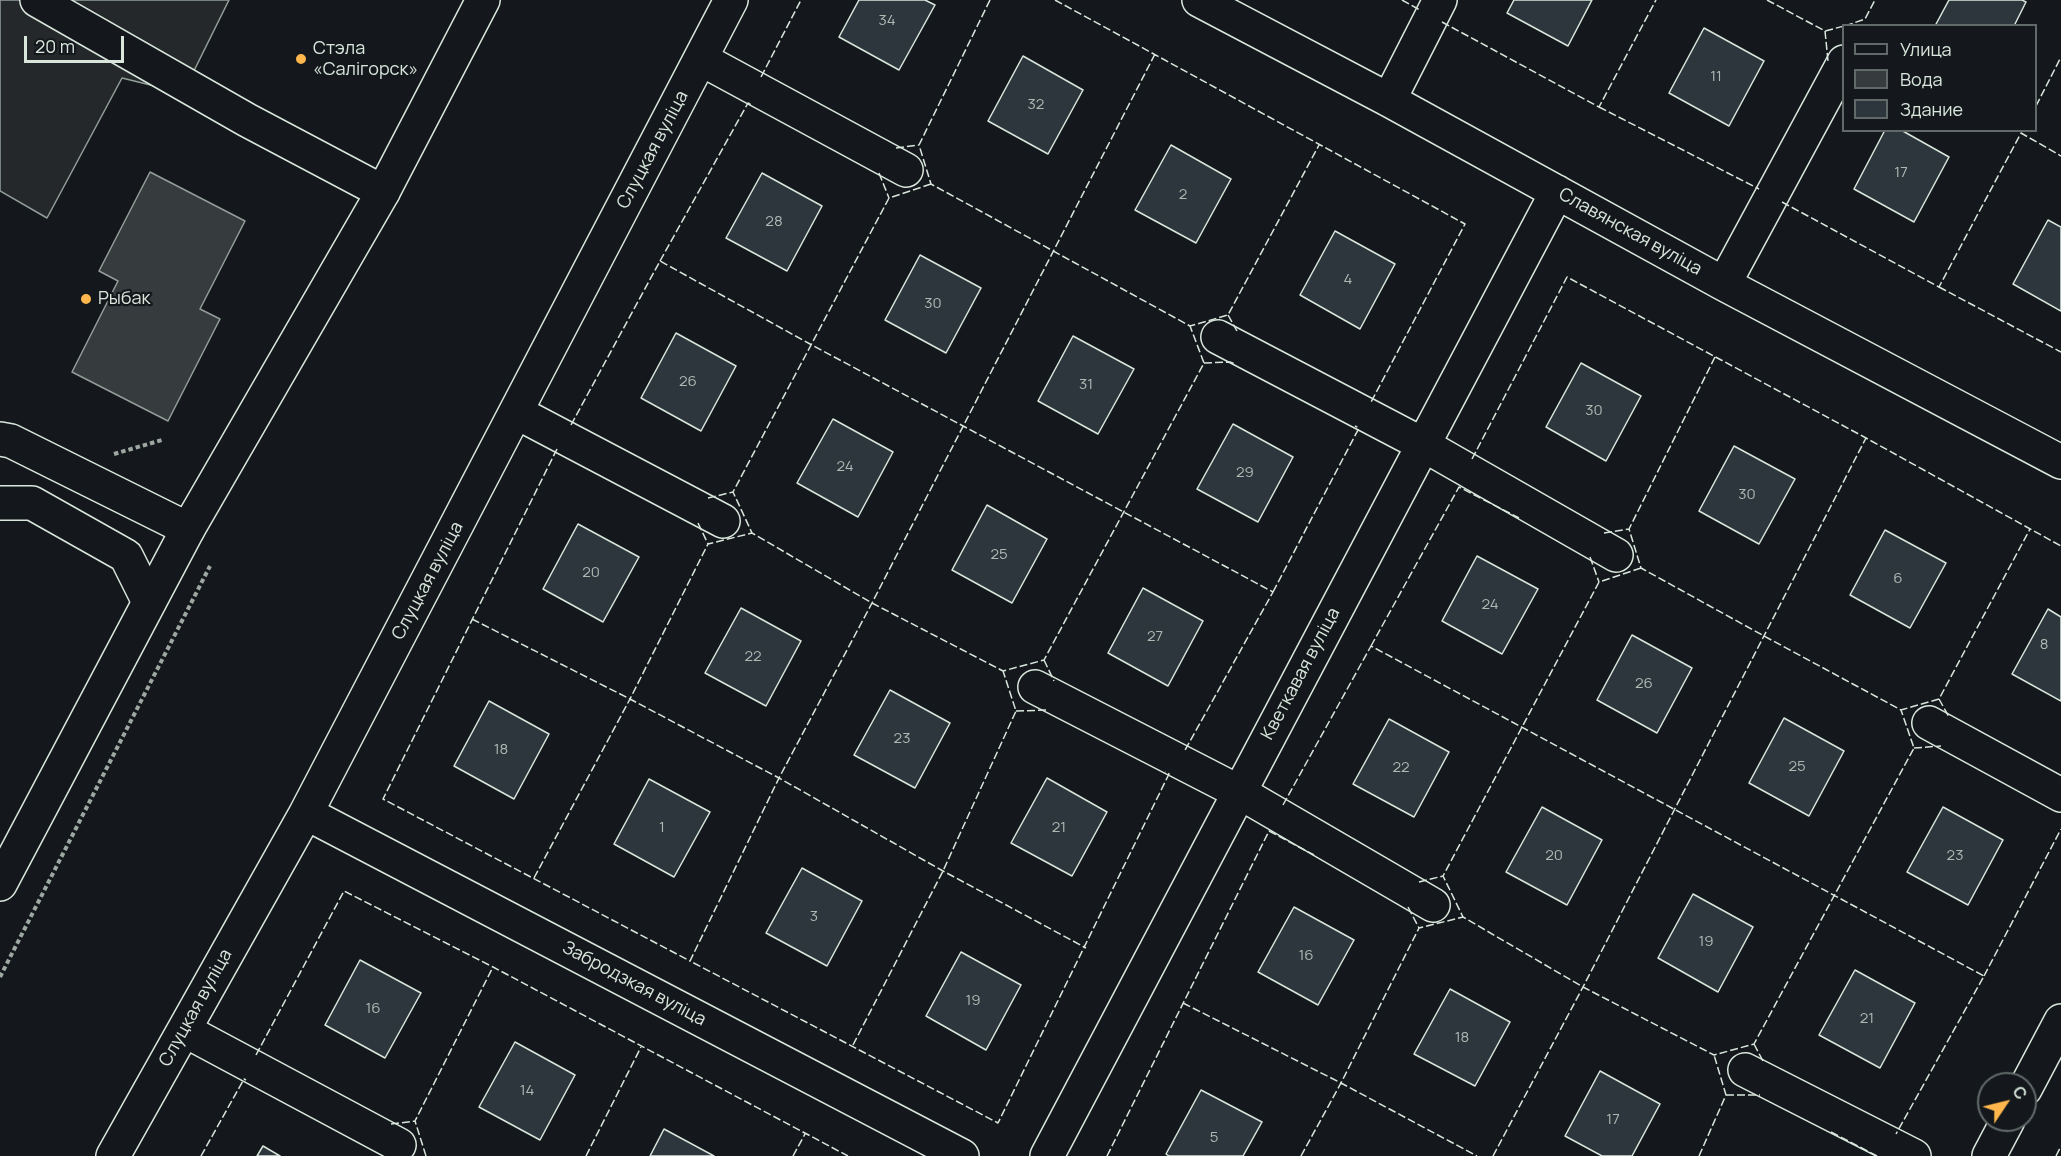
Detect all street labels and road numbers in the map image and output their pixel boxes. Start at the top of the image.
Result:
street label: Слуцкая вуліца [613,87,693,213]
street label: Славянская вуліца [1555,184,1705,280]
street label: Слуцкая вуліца [388,518,468,644]
street label: Кветкавая вуліца [1257,604,1345,744]
street label: Забродзкая вуліца [559,937,709,1031]
street label: Слуцкая вуліца [155,946,237,1070]

